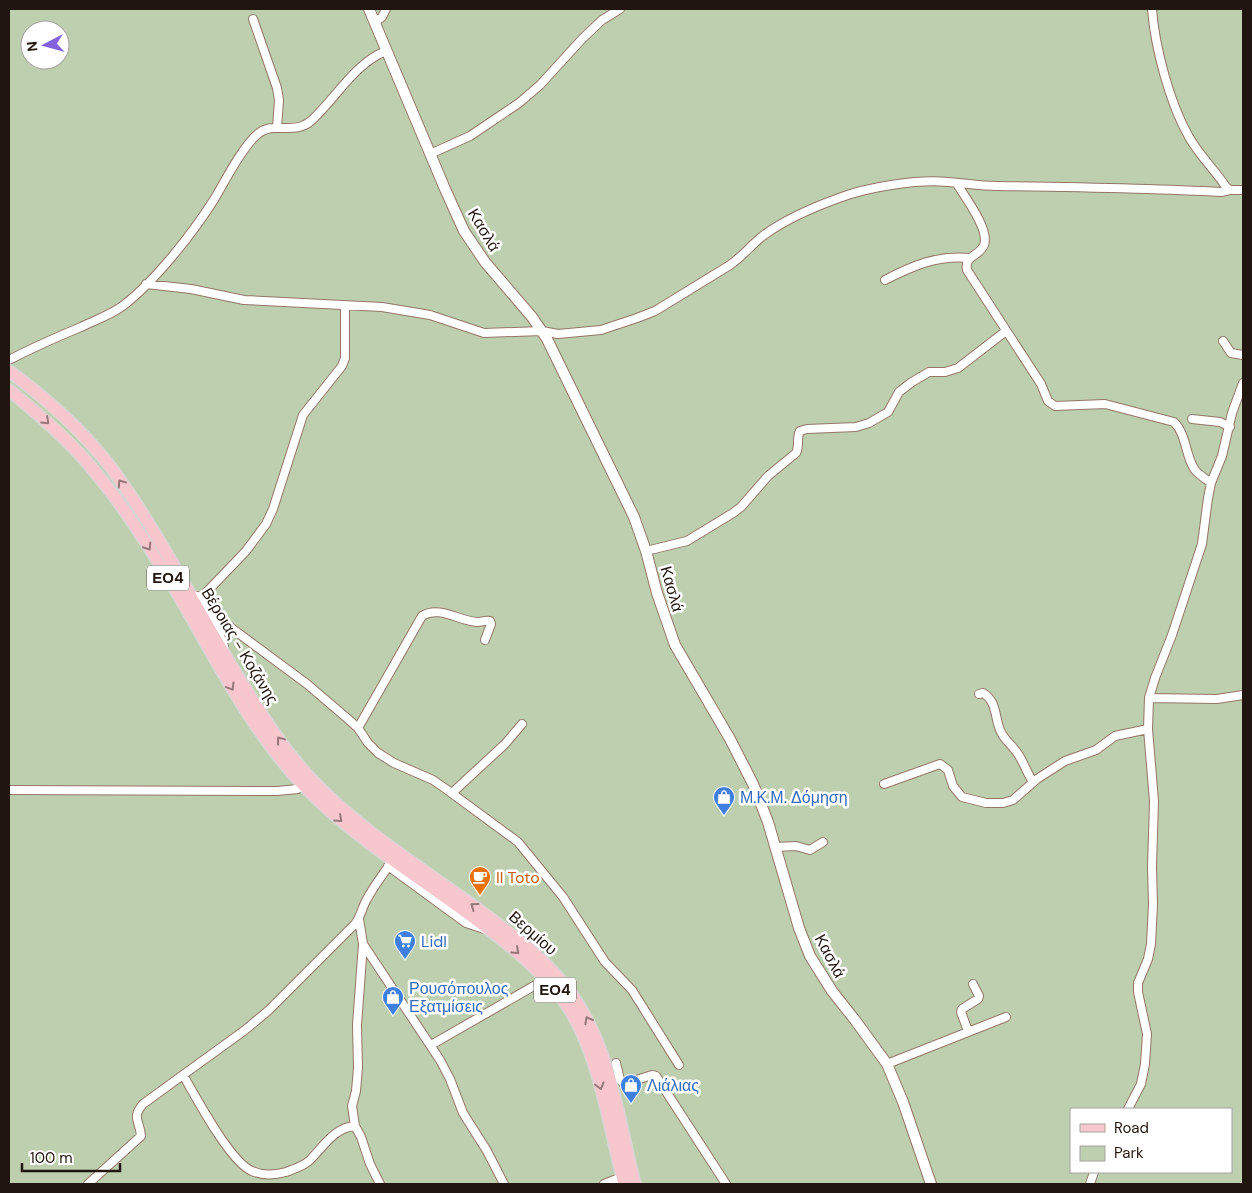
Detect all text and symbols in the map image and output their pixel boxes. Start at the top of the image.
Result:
north arrow [20,20,70,70]
text: N [23,40,42,52]
street label: Κασλά [463,205,505,255]
one-way arrow [40,415,49,424]
one-way arrow [118,479,127,489]
one-way arrow [142,541,151,551]
street label: Κασλά [655,564,689,614]
road number: ΕΟ4 [147,566,189,590]
street label: Βέροιας - Κοζάνης [197,584,283,709]
one-way arrow [224,681,234,690]
one-way arrow [277,736,286,746]
shop icon: Μ.Κ.Μ. Δόμηση [712,785,736,816]
place label: Μ.Κ.Μ. Δόμηση [740,787,848,808]
one-way arrow [333,813,342,822]
cafe icon: Il Toto [468,865,492,896]
place label: Il Toto [496,867,540,888]
one-way arrow [471,904,480,912]
street label: Βερμίου [504,906,562,960]
supermarket icon: Lidl [393,929,417,960]
street label: Κασλά [810,930,850,982]
place label: Lidl [421,931,447,952]
one-way arrow [510,945,519,954]
place label: Ρουσόπουλος Εξατμίσεις [409,978,509,1017]
road number: ΕΟ4 [534,978,576,1002]
shop icon: Ρουσόπουλος Εξατμίσεις [381,985,405,1016]
one-way arrow [584,1016,594,1025]
shop icon: Λιάλιας [619,1073,643,1104]
place label: Λιάλιας [647,1075,699,1096]
one-way arrow [594,1082,604,1090]
legend [1070,1108,1232,1173]
text: Road [1114,1118,1149,1138]
scale bar [22,1140,120,1172]
text: Park [1114,1143,1144,1163]
text: 100 m [30,1148,73,1168]

